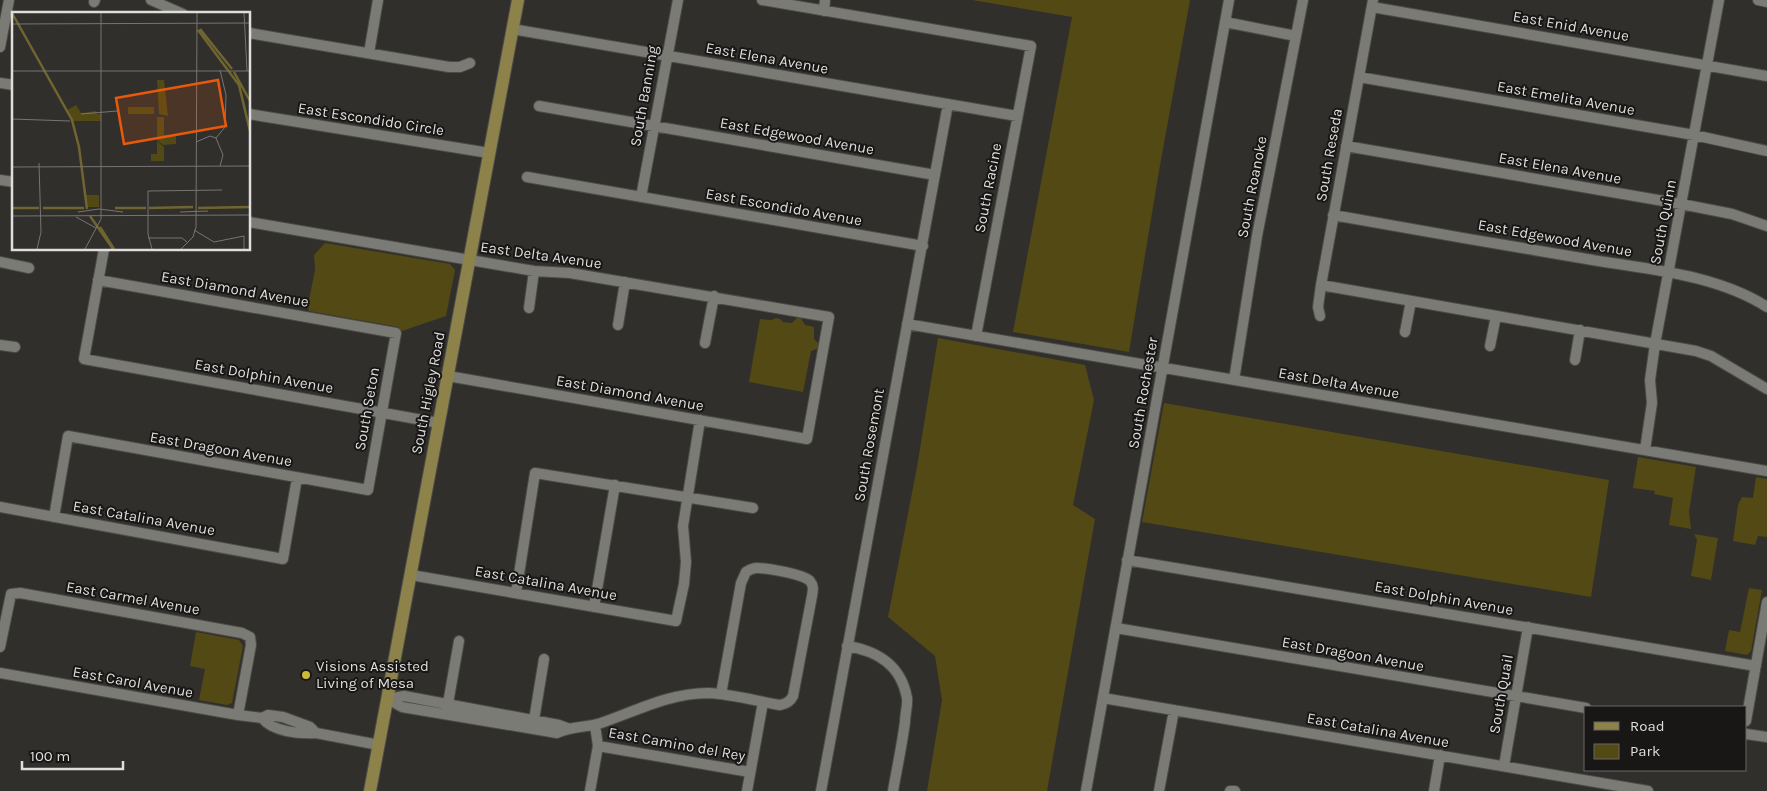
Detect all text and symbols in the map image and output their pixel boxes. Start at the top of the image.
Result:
street label: East Enid Avenue [1512,7,1630,45]
inset map [12,12,250,250]
street label: East Elena Avenue [704,38,830,78]
street label: South Banning [626,44,662,148]
street label: East Emelita Avenue [1496,77,1636,119]
street label: East Escondido Circle [297,99,445,139]
street label: South Reseda [1312,107,1346,203]
street label: East Edgewood Avenue [718,114,876,158]
street label: South Roanoke [1233,134,1271,240]
street label: South Racine [970,142,1006,234]
street label: East Elena Avenue [1497,148,1623,188]
street label: South Quinn [1646,178,1680,266]
street label: East Escondido Avenue [704,184,864,230]
street label: East Edgewood Avenue [1476,216,1634,260]
street label: East Delta Avenue [479,238,603,272]
street label: East Diamond Avenue [160,267,310,311]
street label: South Higley Road [407,330,449,456]
street label: South Rochester [1124,335,1162,450]
street label: East Dolphin Avenue [193,355,335,397]
street label: East Delta Avenue [1277,364,1401,402]
street label: South Seton [351,366,383,452]
street label: East Diamond Avenue [555,371,705,415]
street label: South Rosemont [850,387,888,503]
street label: East Dragoon Avenue [148,428,294,470]
street label: East Catalina Avenue [72,497,216,539]
street label: East Catalina Avenue [474,562,618,604]
street label: East Carmel Avenue [65,577,201,619]
street label: East Dolphin Avenue [1373,577,1515,619]
street label: East Dragoon Avenue [1280,633,1426,675]
street label: South Quail [1485,653,1517,735]
place label: Visions Assisted Living of Mesa [316,657,429,692]
street label: East Carol Avenue [71,663,195,701]
marker: Visions Assisted Living of Mesa [300,669,312,681]
legend [1584,706,1747,771]
street label: East Catalina Avenue [1306,709,1450,751]
text: Road [1630,717,1665,735]
street label: East Camino del Rey [607,723,747,765]
scale bar [22,738,124,770]
text: Park [1630,742,1660,760]
text: 100 m [30,747,70,765]

